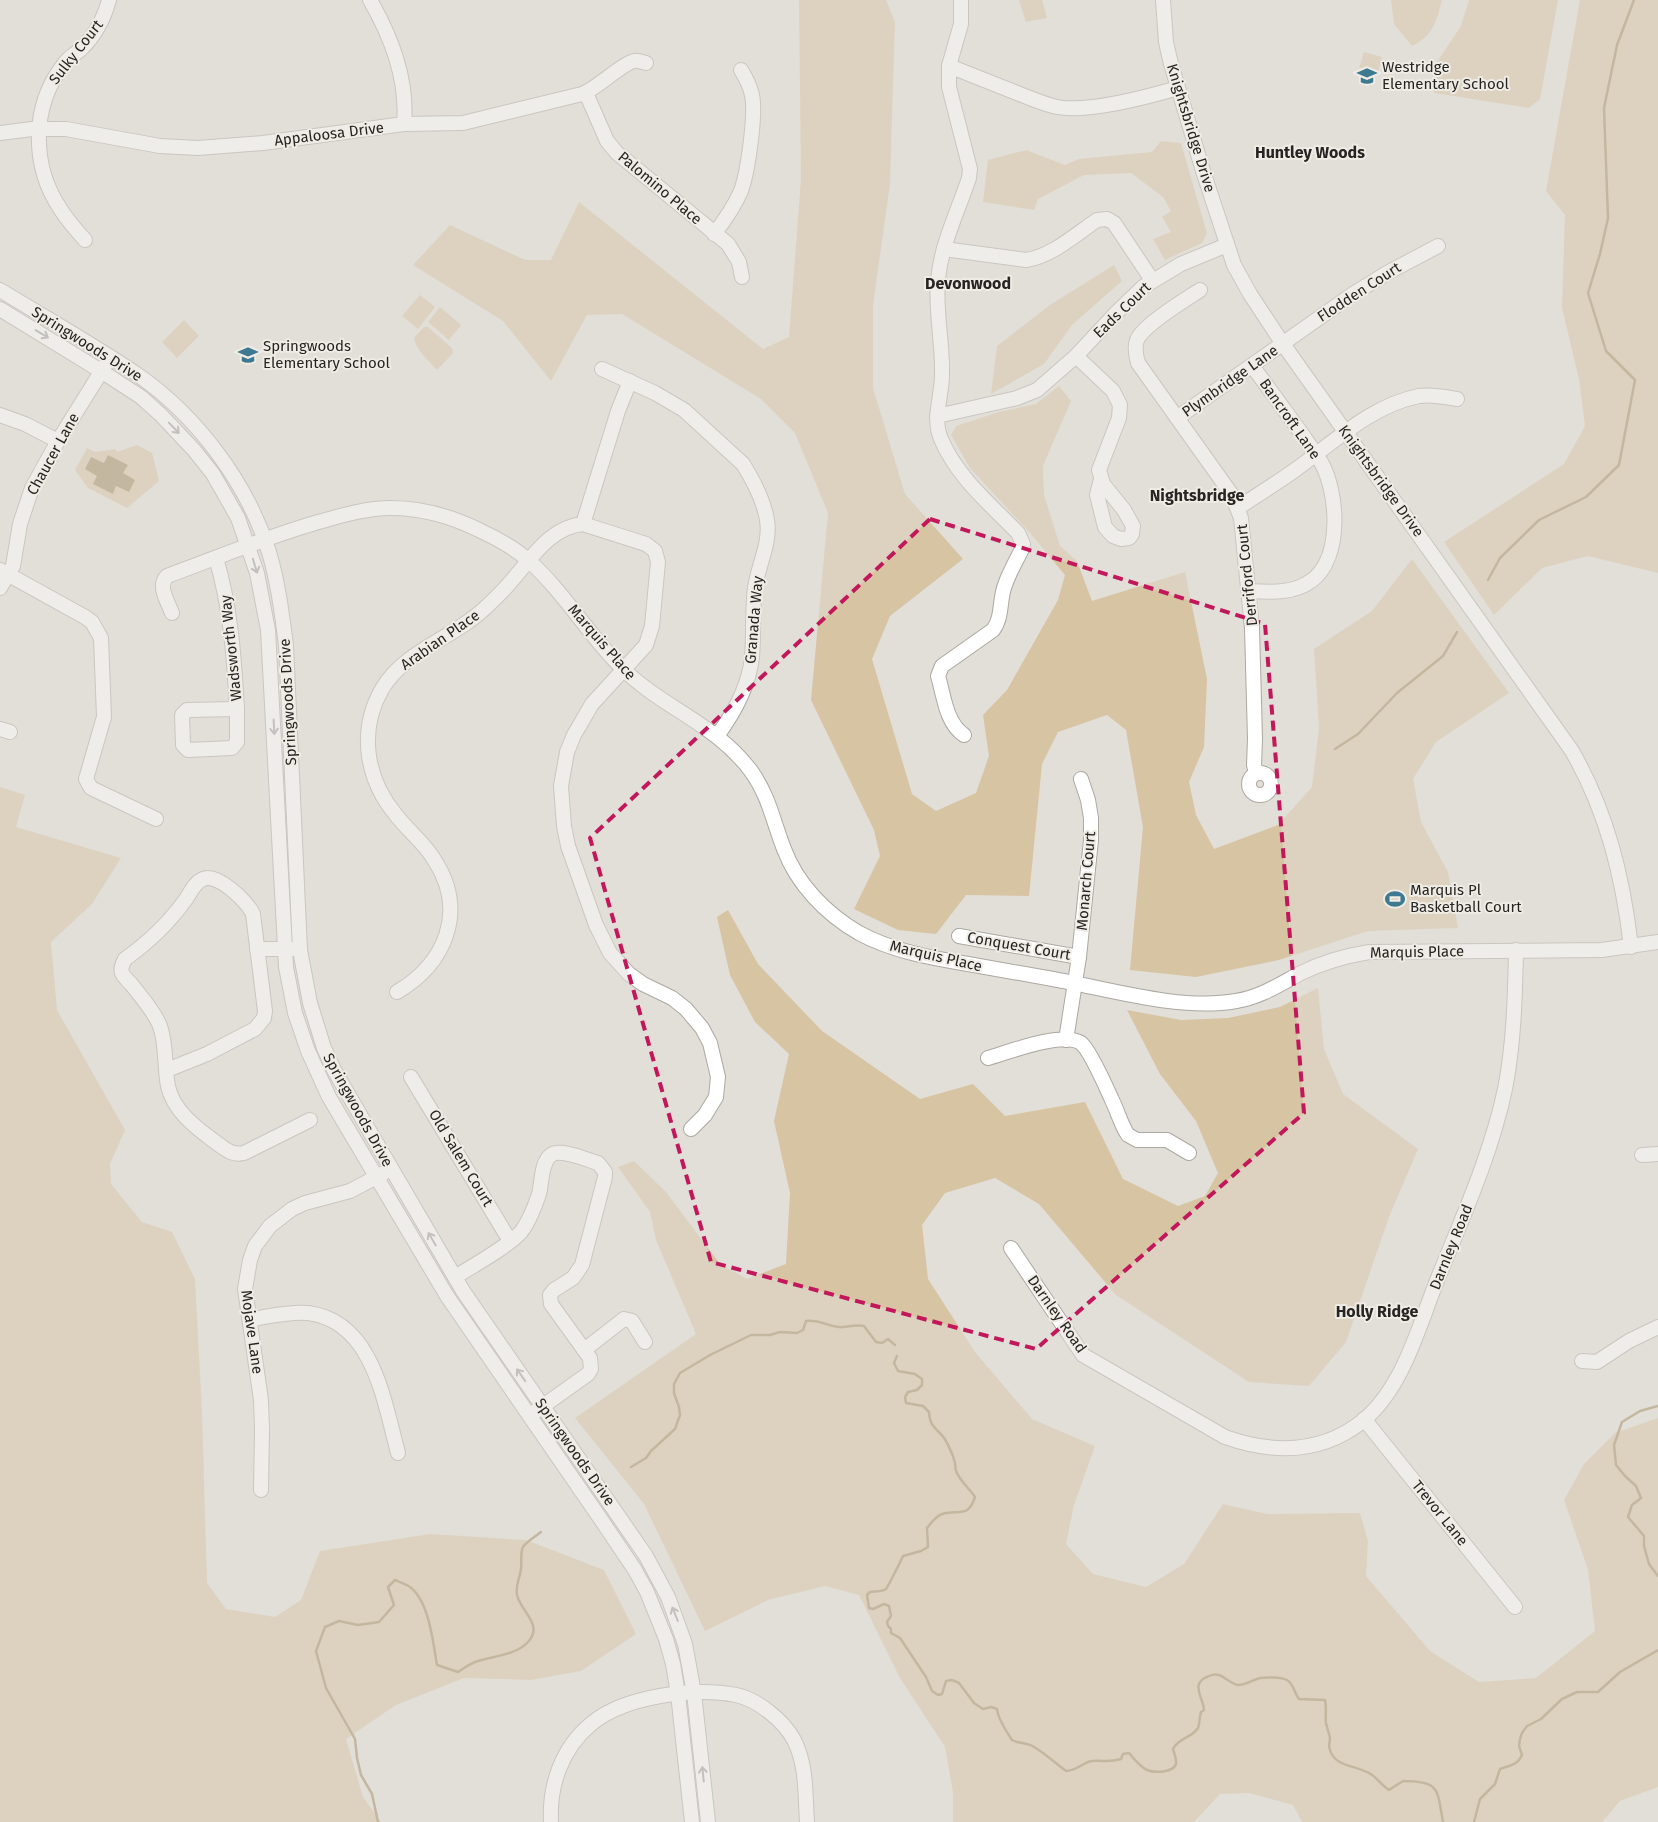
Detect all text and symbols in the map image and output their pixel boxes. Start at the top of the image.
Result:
street label: Sulky Court [45,16,107,88]
place label: Westridge Elementary School [1382,58,1510,93]
street label: Knightsbridge Drive [1163,61,1219,195]
school or university icon: Westridge Elementary School [1356,65,1378,87]
street label: Appaloosa Drive [273,118,385,150]
district label: Huntley Woods [1255,143,1365,162]
street label: Palomino Place [615,148,705,228]
street label: Flodden Court [1314,258,1405,326]
district label: Devonwood [925,274,1011,293]
street label: Eads Court [1090,278,1155,342]
street label: Springwoods Drive [28,303,146,385]
one-way arrow [34,330,48,340]
place label: Springwoods Elementary School [263,337,391,372]
street label: Plymbridge Lane [1179,341,1281,421]
school or university icon: Springwoods Elementary School [237,344,259,366]
street label: Bancroft Lane [1256,375,1324,463]
street label: Chaucer Lane [23,410,83,498]
one-way arrow [168,421,180,434]
street label: Knightsbridge Drive [1334,422,1428,540]
district label: Nightsbridge [1150,486,1244,505]
street label: Derriford Court [1233,523,1261,627]
one-way arrow [251,558,261,574]
street label: Granada Way [741,575,767,665]
street label: Wadsworth Way [216,593,246,702]
street label: Marquis Place [564,601,640,683]
street label: Arabian Place [397,606,483,674]
street label: Springwoods Drive [276,638,300,766]
one-way arrow [269,719,278,735]
street label: Monarch Court [1073,830,1099,931]
place label: Marquis Pl Basketball Court [1410,881,1522,916]
sports icon: Marquis Pl Basketball Court [1384,888,1406,910]
street label: Conquest Court [966,928,1073,964]
street label: Marquis Place [888,937,984,975]
street label: Marquis Place [1370,942,1464,962]
street label: Springwoods Drive [319,1050,397,1170]
street label: Old Salem Court [425,1106,497,1210]
street label: Darnley Road [1426,1202,1476,1292]
one-way arrow [426,1233,436,1247]
street label: Darnley Road [1024,1272,1090,1356]
street label: Mojave Lane [237,1289,267,1375]
district label: Holly Ridge [1336,1302,1419,1321]
one-way arrow [516,1368,526,1382]
street label: Springwoods Drive [531,1395,619,1509]
street label: Trevor Lane [1408,1477,1472,1549]
one-way arrow [669,1607,679,1622]
one-way arrow [698,1766,708,1782]

